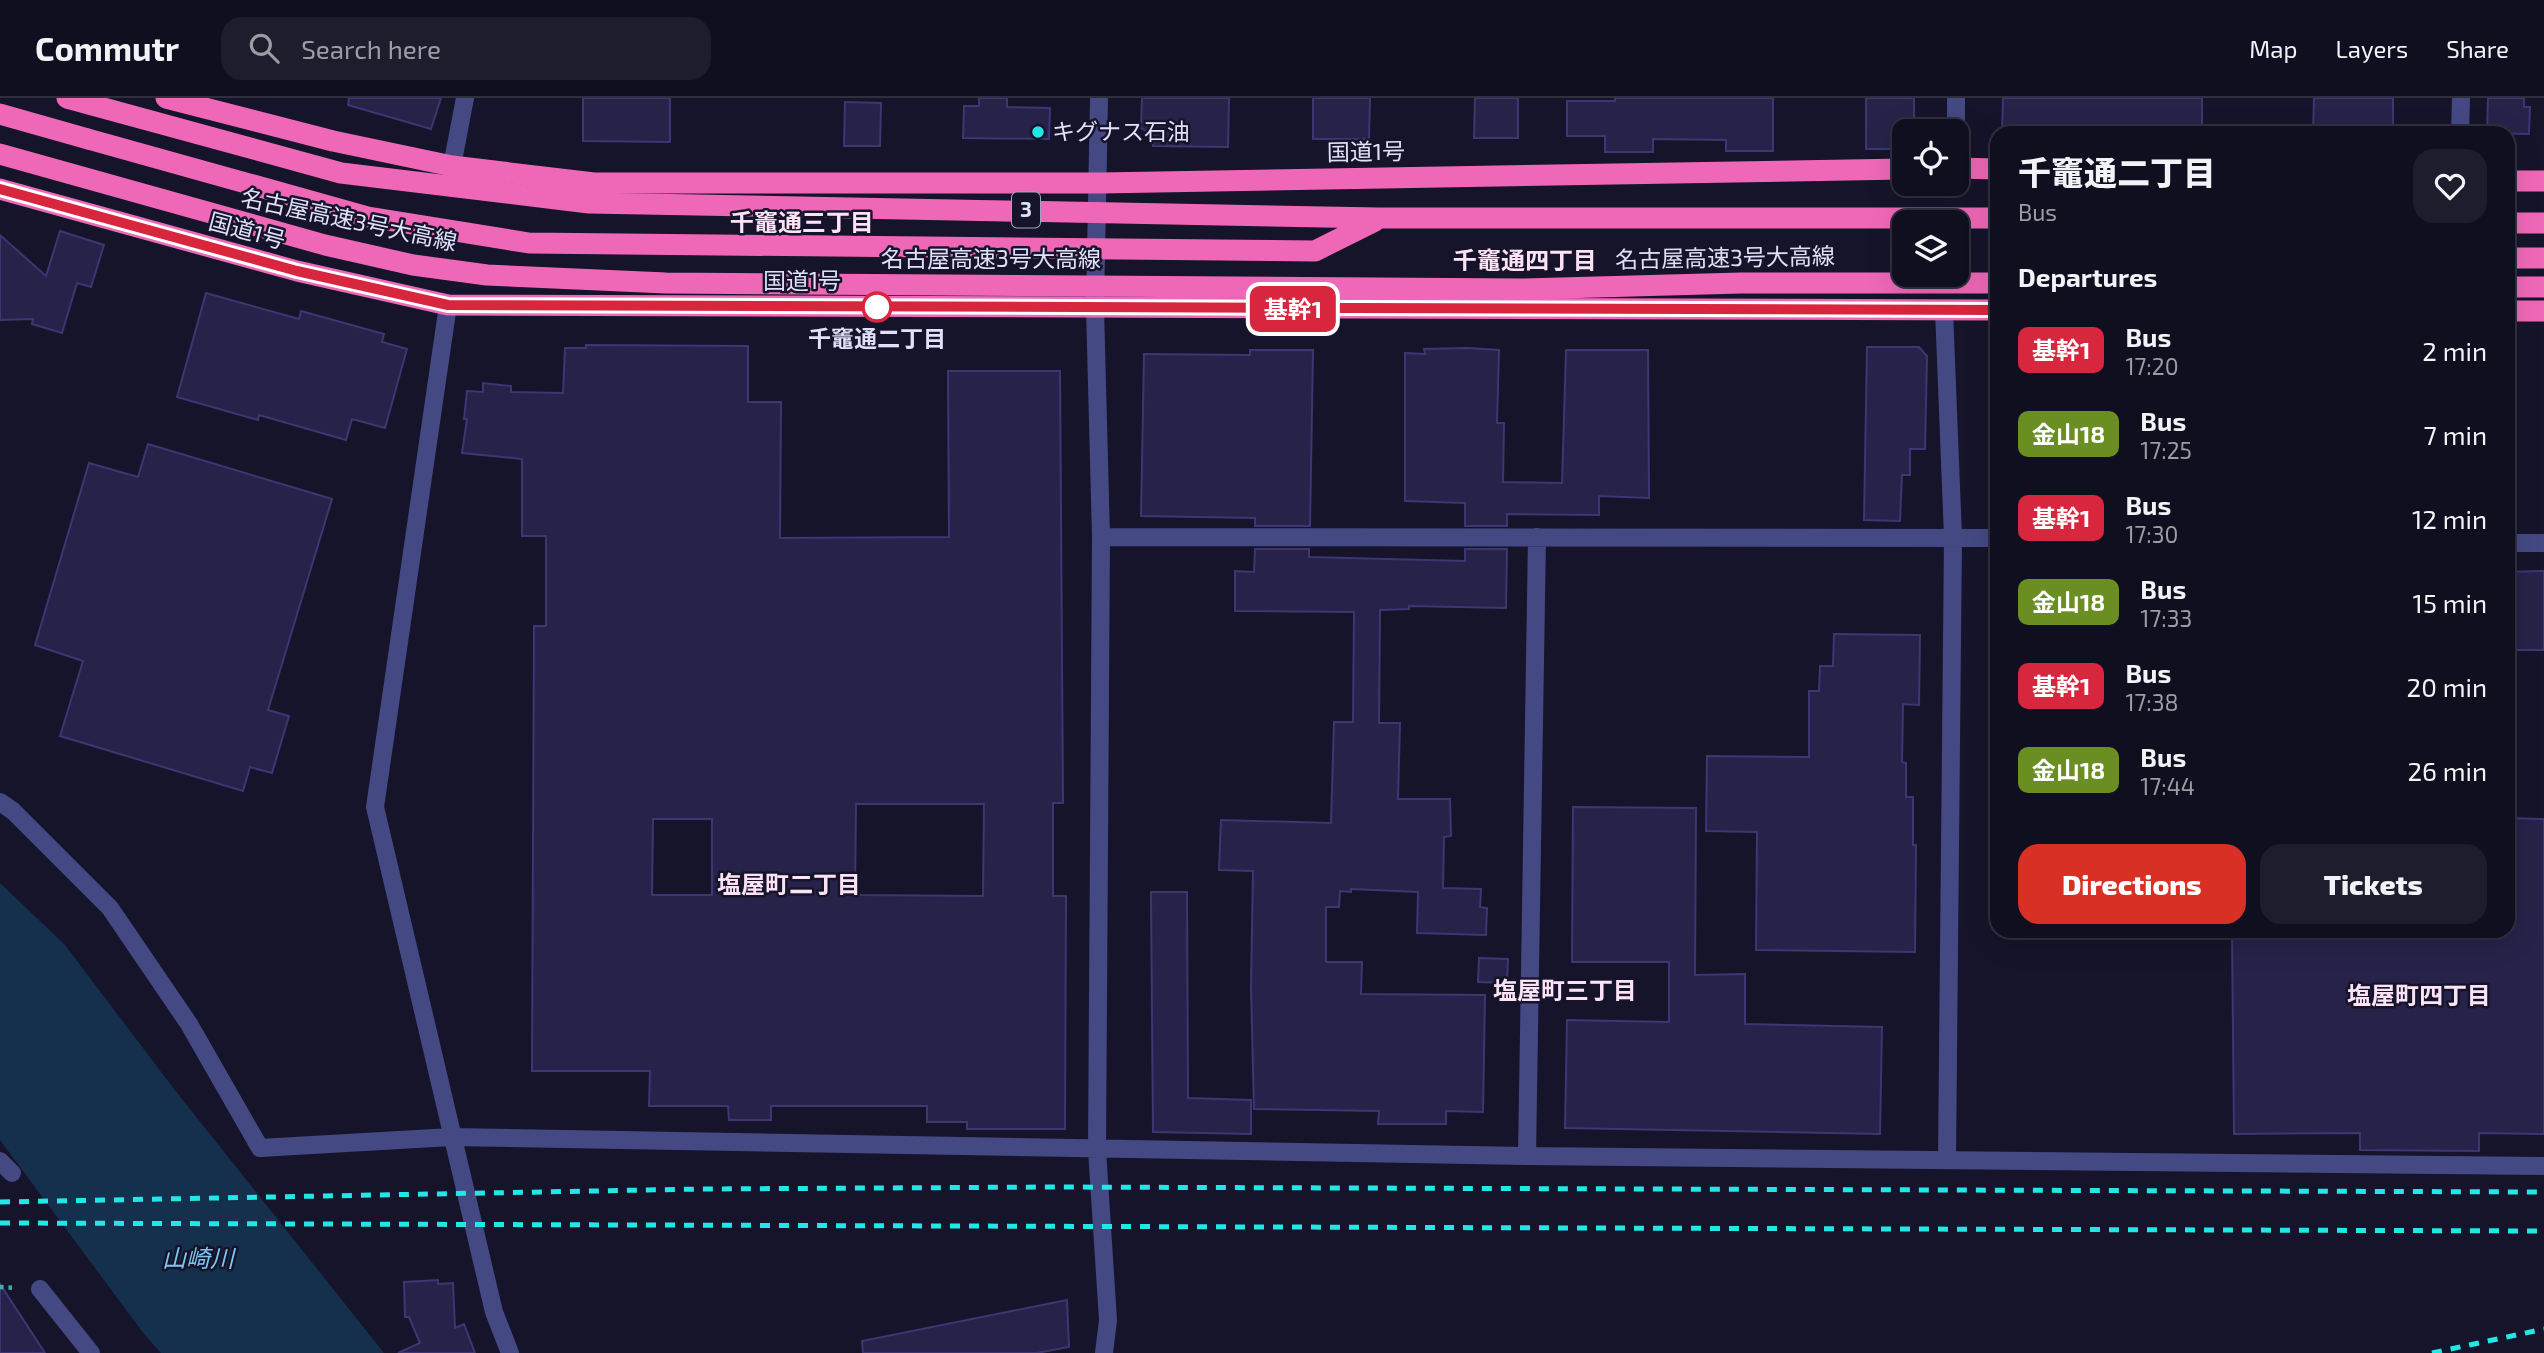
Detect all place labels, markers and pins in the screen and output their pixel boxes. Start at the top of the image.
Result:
place label: キグナス石油 [1052,117,1190,145]
marker: キグナス石油 [1030,124,1046,140]
marker: 千竈通二丁目 [862,292,892,322]
place label: 千竈通二丁目 [808,324,946,352]

